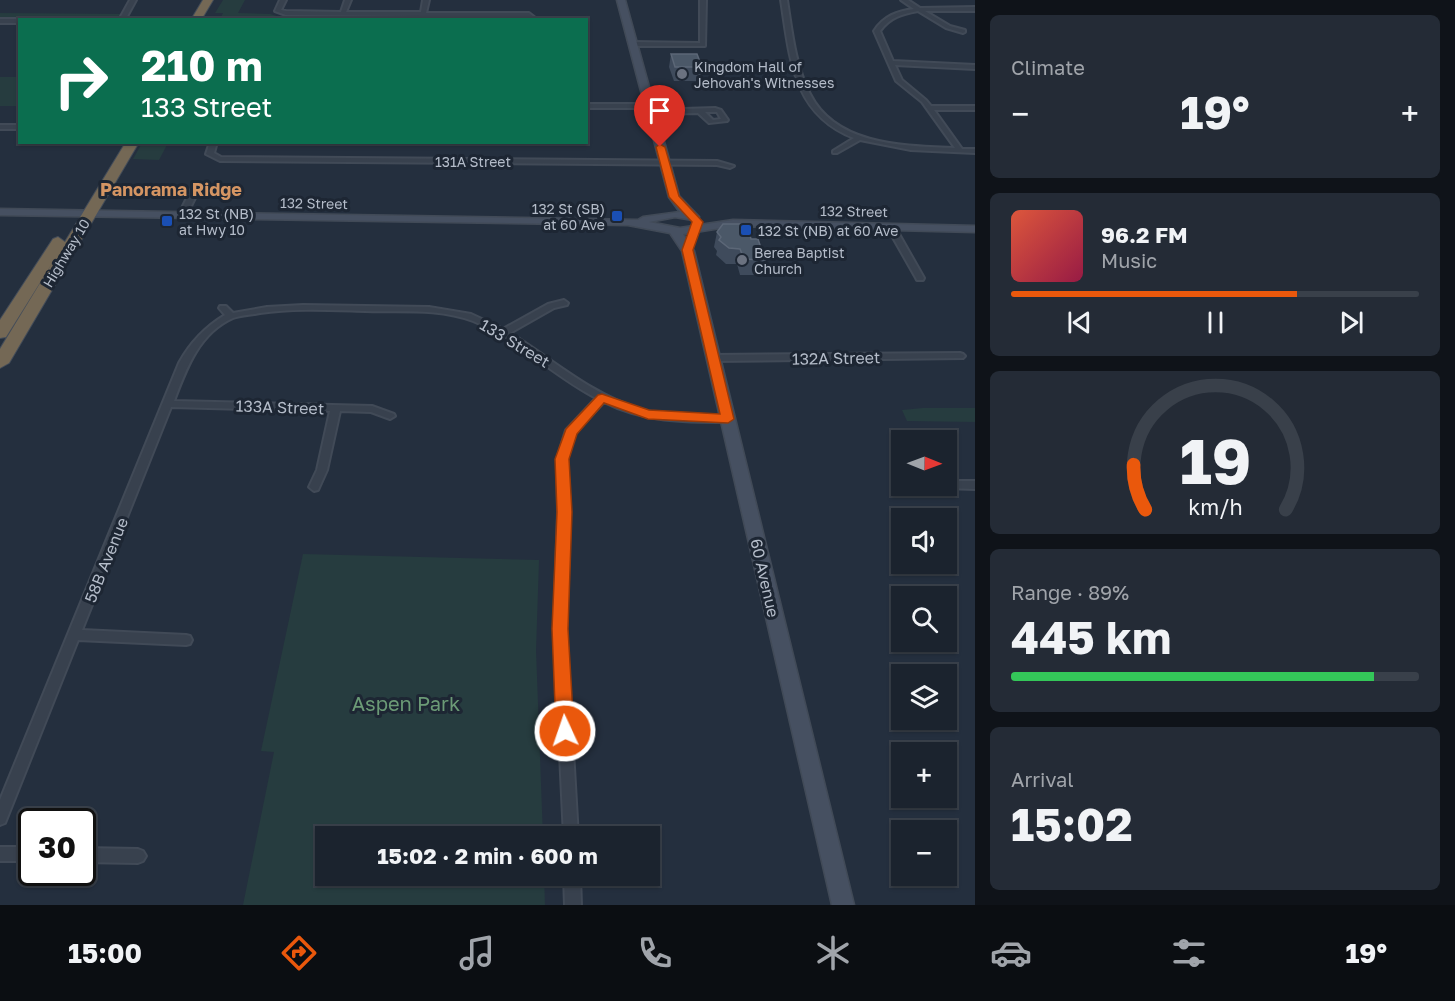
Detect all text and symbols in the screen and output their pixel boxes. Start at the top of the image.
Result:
text: 210 m [141,40,263,90]
icon: right [42,42,120,120]
text: Climate [1011,55,1085,79]
place label: Kingdom Hall of Jehovah's Witnesses [694,58,834,91]
marker: Kingdom Hall of Jehovah's Witnesses [675,67,689,81]
pin [634,85,685,147]
text: 19° [1180,85,1250,139]
text: 133 Street [141,91,272,123]
icon: arrive [643,94,676,127]
text: − [1011,94,1029,133]
text: + [1401,94,1419,133]
street label: 131A Street [435,153,511,170]
district label: Panorama Ridge [100,178,242,200]
street label: 132 Street [280,194,348,212]
place label: 132 St (SB) at 60 Ave [532,200,605,233]
street label: 132 Street [820,202,888,220]
place label: 132 St (NB) at Hwy 10 [179,205,254,238]
marker: 132 St (SB) at 60 Ave [610,209,624,223]
marker: 132 St (NB) at Hwy 10 [160,214,174,228]
street label: Highway 10 [39,216,93,290]
text: 96.2 FM [1101,221,1188,248]
place label: 132 St (NB) at 60 Ave [758,222,898,239]
marker: 132 St (NB) at 60 Ave [739,223,753,237]
place label: Berea Baptist Church [754,244,845,277]
text: Music [1101,248,1157,272]
marker: Berea Baptist Church [735,253,749,267]
icon: previous [1063,306,1096,339]
icon: pause [1199,306,1232,339]
icon: next [1335,306,1368,339]
street label: 133 Street [476,314,554,372]
street label: 132A Street [792,347,880,369]
street label: 133A Street [235,395,325,419]
text: 19 [1179,423,1251,498]
north arrow [891,430,957,496]
map controls [891,430,957,886]
text: km/h [1188,494,1242,520]
button: sound [891,508,957,574]
street label: 58B Avenue [80,514,132,606]
street label: 60 Avenue [746,537,784,619]
text: Range · 89% [1011,580,1129,604]
button: search [891,586,957,652]
text: 445 km [1011,610,1171,664]
button: layers [891,664,957,730]
park label: Aspen Park [352,691,460,715]
position arrow [533,699,597,763]
button: + [891,742,957,808]
text: Arrival [1011,767,1074,791]
text: 15:02 [1011,797,1133,851]
speed limit sign: 30 [18,808,96,886]
button: − [891,820,957,886]
text: 15:02 · 2 min · 600 m [377,842,598,869]
icon: directions [278,932,320,974]
icon: music [456,932,498,974]
icon: phone [634,932,676,974]
icon: climate [812,932,854,974]
icon: car [990,932,1032,974]
icon: filters [1168,932,1210,974]
text: 15:00 [68,937,142,969]
text: 19° [1345,937,1387,969]

